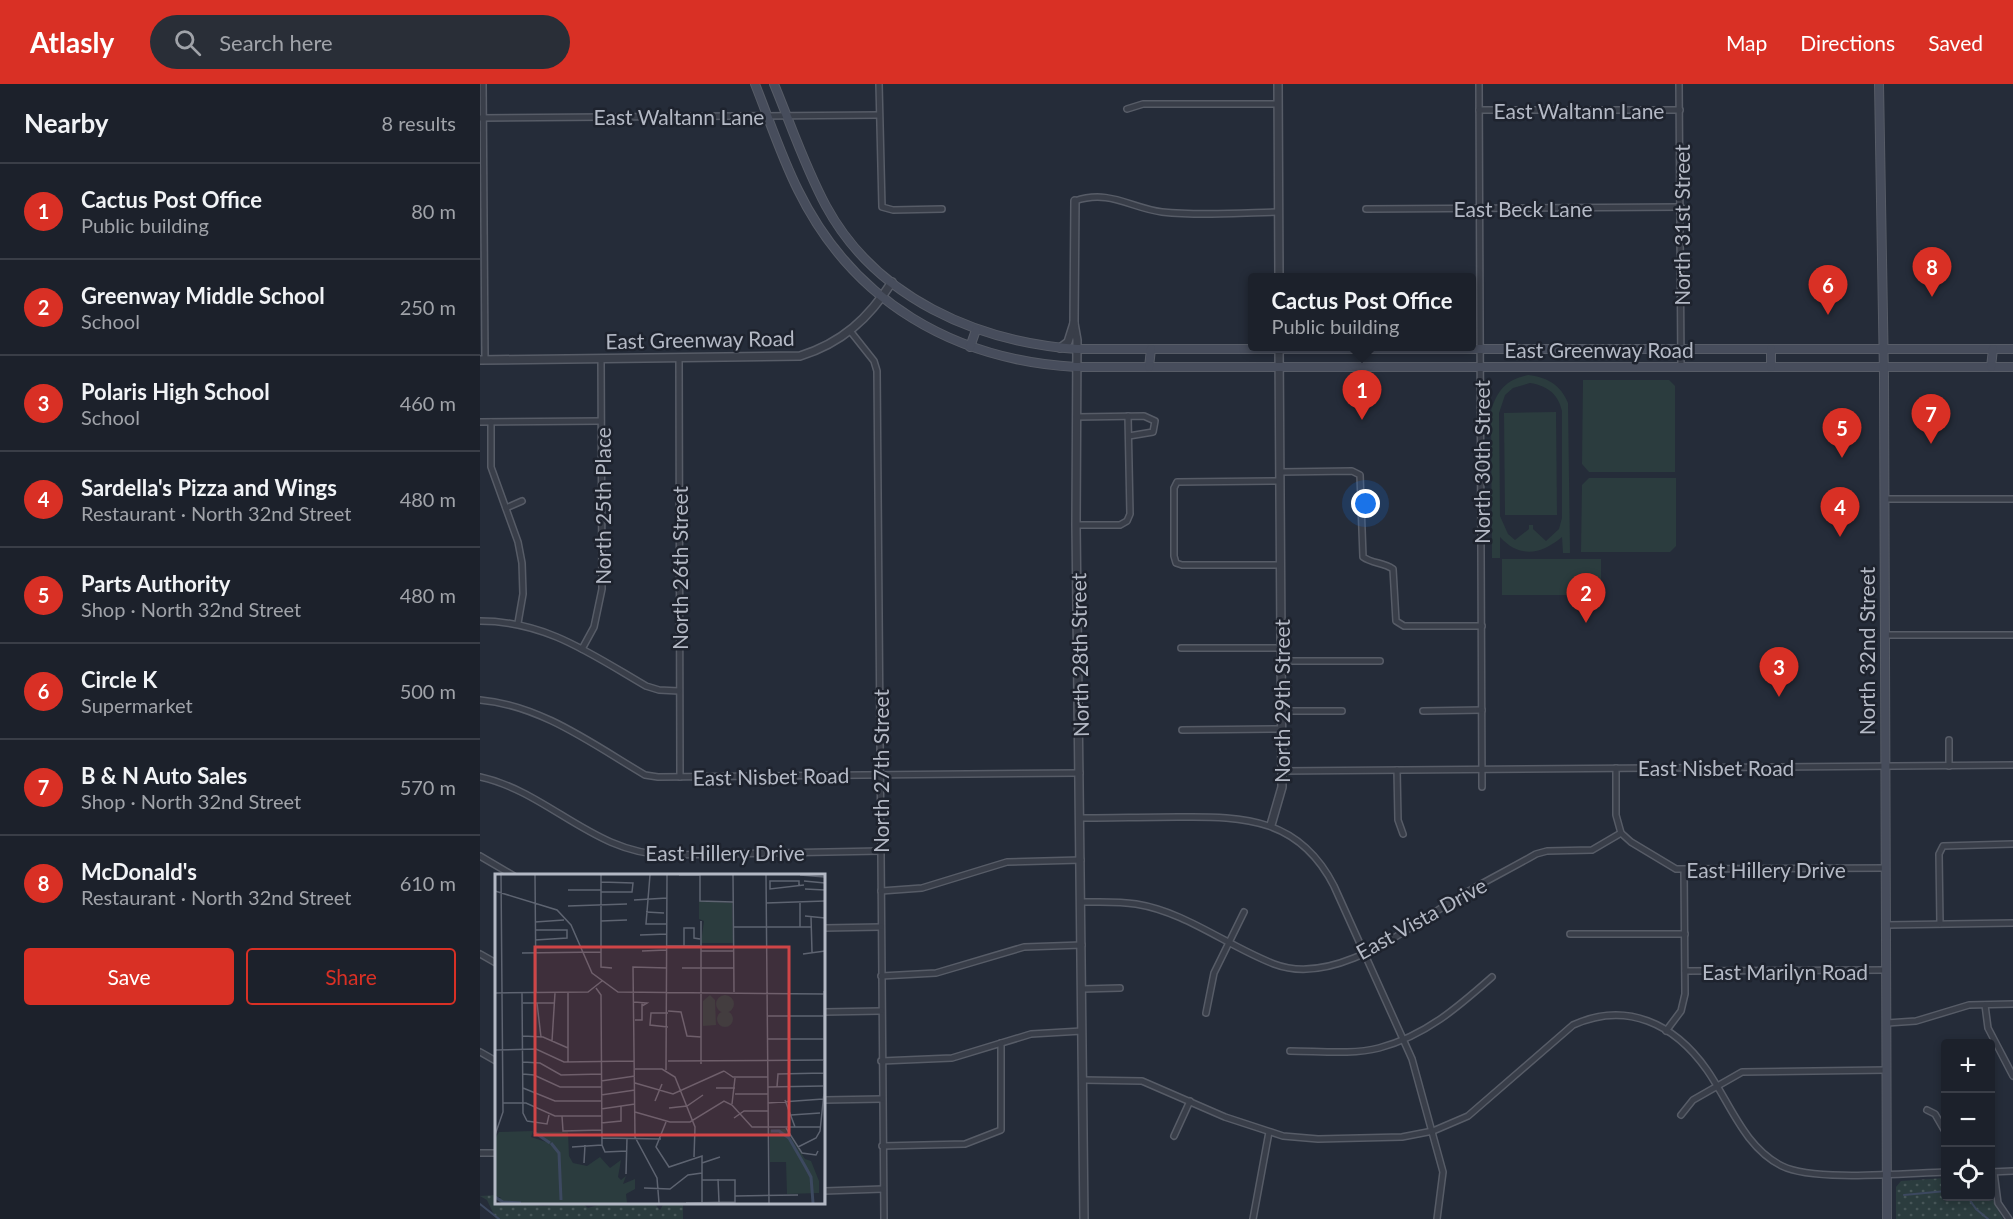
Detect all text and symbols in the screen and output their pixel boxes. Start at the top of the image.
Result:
search box [150,15,570,69]
text: Atlasly [30,25,114,59]
icon: search [171,26,204,59]
text: Search here [219,29,333,56]
text: Map [1726,30,1767,55]
text: Directions [1800,30,1895,55]
text: Saved [1928,30,1983,55]
street label: East Waltann Lane [1494,98,1664,123]
street label: East Waltann Lane [594,104,764,129]
text: Nearby [24,107,109,139]
text: 8 results [381,111,456,135]
street label: North 31st Street [1669,144,1694,306]
text: Cactus Post Office [81,186,262,213]
street label: East Beck Lane [1453,196,1593,221]
text: 1 [38,199,49,223]
text: 80 m [411,199,456,223]
text: Public building [81,213,209,237]
pin: 8 [1912,248,1952,297]
pin: 6 [1808,266,1848,315]
popup [1248,273,1476,351]
text: Greenway Middle School [81,282,325,309]
text: Cactus Post Office [1271,287,1453,314]
text: 2 [38,295,49,319]
text: 250 m [400,295,456,319]
text: School [81,309,140,333]
text: Public building [1271,314,1399,338]
street label: East Greenway Road [605,325,795,353]
street label: East Greenway Road [1504,337,1694,362]
pin: 1 [1342,370,1382,420]
text: Polaris High School [81,378,270,405]
street label: North 30th Street [1469,379,1494,544]
text: 3 [38,391,49,415]
text: 460 m [400,391,456,415]
pin: 7 [1912,394,1950,444]
text: School [81,405,140,429]
pin: 5 [1822,408,1862,458]
street label: North 25th Place [590,427,615,585]
text: Sardella's Pizza and Wings [81,474,337,501]
street label: North 26th Street [667,485,692,650]
text: 4 [38,487,49,511]
text: 480 m [400,487,456,511]
pin: 4 [1820,488,1860,537]
your location [1351,489,1380,518]
text: Restaurant · North 32nd Street [81,501,351,525]
street label: North 32nd Street [1854,566,1879,735]
text: Parts Authority [81,570,230,597]
street label: North 28th Street [1065,572,1093,737]
pin: 2 [1566,574,1606,623]
text: 5 [38,583,49,607]
text: 480 m [400,583,456,607]
text: Shop · North 32nd Street [81,597,301,621]
street label: North 29th Street [1269,618,1294,783]
pin: 3 [1760,648,1798,697]
text: Circle K [81,666,157,693]
text: 6 [38,679,49,703]
text: 500 m [400,679,456,703]
street label: North 27th Street [868,688,893,853]
text: Supermarket [81,693,193,717]
street label: East Nisbet Road [1638,755,1794,780]
text: B & N Auto Sales [81,762,247,789]
street label: East Nisbet Road [692,762,850,790]
text: 7 [38,775,49,799]
text: 570 m [400,775,456,799]
text: Shop · North 32nd Street [81,789,301,813]
street label: East Hillery Drive [645,840,805,865]
street label: East Hillery Drive [1686,857,1846,882]
text: McDonald's [81,858,197,885]
text: 8 [38,871,49,895]
text: 610 m [400,871,456,895]
street label: East Vista Drive [1351,872,1491,964]
inset map [495,874,825,1204]
text: Restaurant · North 32nd Street [81,885,351,909]
button: Save [24,948,234,1005]
button: Share [246,948,456,1005]
street label: East Marilyn Road [1702,959,1868,984]
map controls [1941,1039,1995,1201]
button: + [1941,1039,1995,1093]
button: − [1941,1093,1995,1147]
button: locate [1941,1147,1995,1201]

